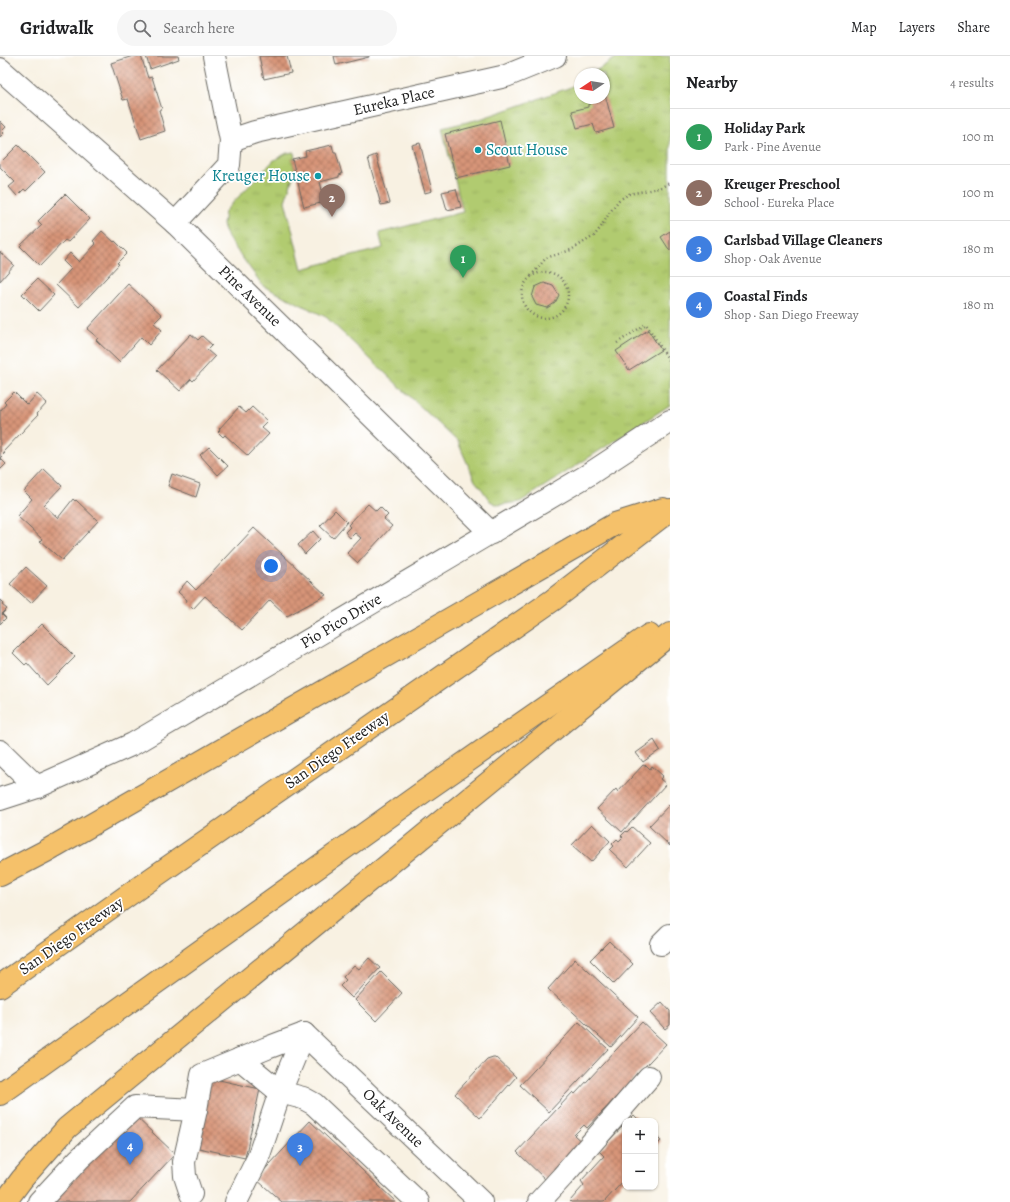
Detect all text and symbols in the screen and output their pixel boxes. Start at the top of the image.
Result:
search box [117,10,397,46]
text: Gridwalk [20,15,93,41]
icon: search [131,17,153,39]
text: Search here [163,18,235,38]
text: Map [851,18,877,37]
text: Layers [899,18,935,37]
text: Share [957,18,990,37]
north arrow [574,68,610,104]
text: Nearby [686,71,737,94]
text: 4 results [950,74,994,91]
street label: Eureka Place [351,81,437,121]
text: Holiday Park [724,118,805,138]
text: 1 [697,128,701,145]
text: 100 m [962,128,994,145]
text: Park · Pine Avenue [724,138,821,155]
place label: Scout House [486,139,568,161]
marker: Scout House [473,145,483,155]
place label: Kreuger House [212,165,310,187]
marker: Kreuger House [313,171,323,181]
text: Kreuger Preschool [724,174,840,194]
pin: 2 [319,184,345,217]
text: 2 [696,184,702,201]
text: 100 m [962,184,994,201]
text: School · Eureka Place [724,194,834,211]
text: Carlsbad Village Cleaners [724,230,883,250]
text: 3 [696,240,702,257]
text: 180 m [963,240,994,257]
pin: 1 [450,245,476,278]
text: Shop · Oak Avenue [724,250,822,267]
street label: Pine Avenue [214,260,286,332]
text: Coastal Finds [724,286,808,306]
text: 4 [696,296,702,313]
text: 180 m [963,296,994,313]
text: Shop · San Diego Freeway [724,306,859,323]
your location [261,556,281,576]
street label: Pio Pico Drive [296,588,386,654]
street label: San Diego Freeway [280,705,394,794]
street label: San Diego Freeway [14,891,128,980]
street label: Oak Avenue [358,1083,428,1153]
map controls [622,1118,658,1190]
button: + [622,1118,658,1154]
pin: 4 [117,1132,143,1165]
pin: 3 [287,1133,313,1166]
button: − [622,1154,658,1190]

